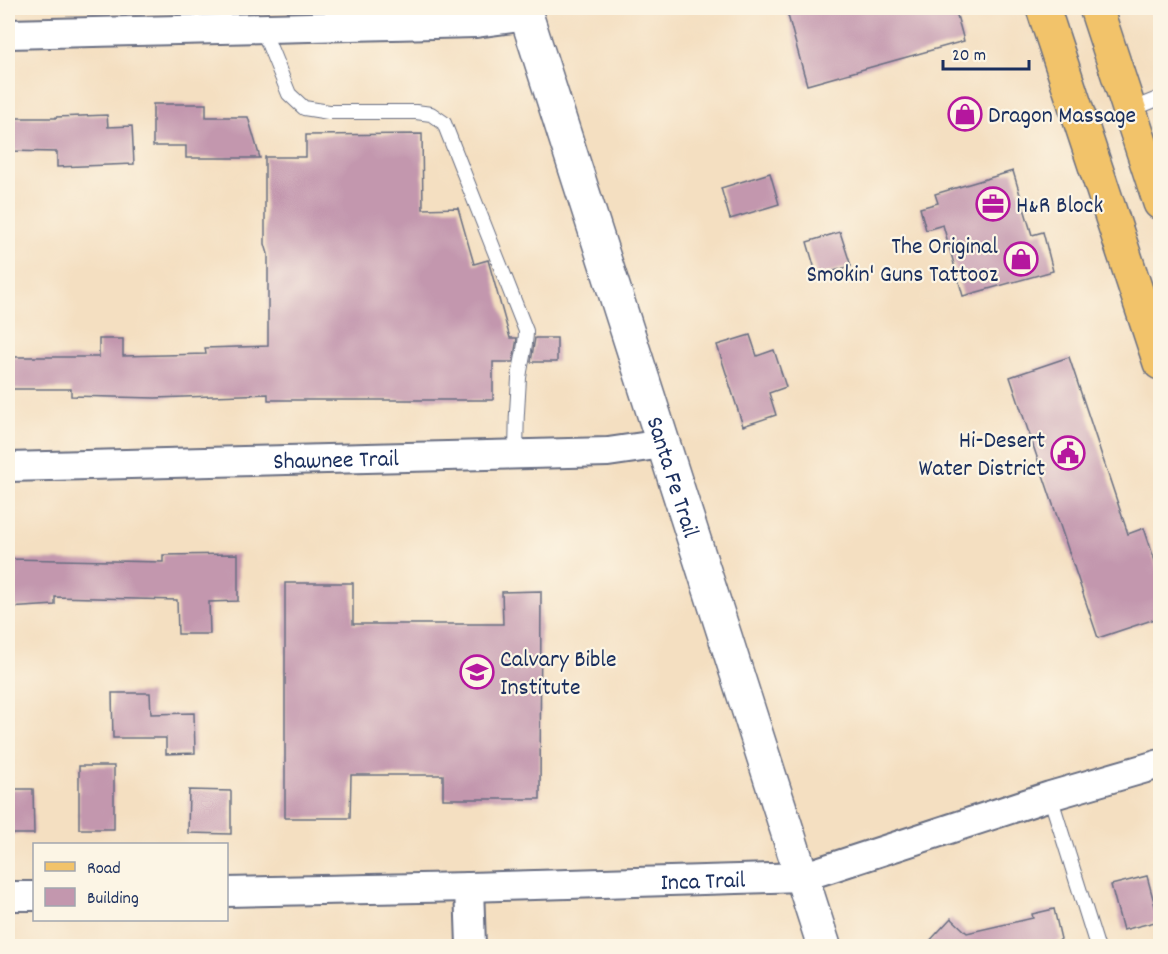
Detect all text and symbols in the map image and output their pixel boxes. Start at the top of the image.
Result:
scale bar [943,33,1028,71]
text: 20 m [952,44,986,69]
shop icon: Dragon Massage [947,96,983,132]
place label: Dragon Massage [988,100,1136,134]
office icon: H&R Block [975,186,1011,222]
place label: H&R Block [1016,190,1103,224]
place label: The Original Smokin' Guns Tattooz [807,231,998,293]
shop icon: The Original Smokin' Guns Tattooz [1003,241,1039,277]
street label: Santa Fe Trail [636,413,706,543]
place label: Hi-Desert Water District [919,425,1045,487]
public building icon: Hi-Desert Water District [1050,435,1086,471]
street label: Shawnee Trail [273,443,400,480]
place label: Calvary Bible Institute [500,644,617,706]
school or university icon: Calvary Bible Institute [459,654,495,690]
legend [33,843,228,921]
text: Road [87,857,121,882]
street label: Inca Trail [660,865,746,901]
text: Building [87,887,139,912]

